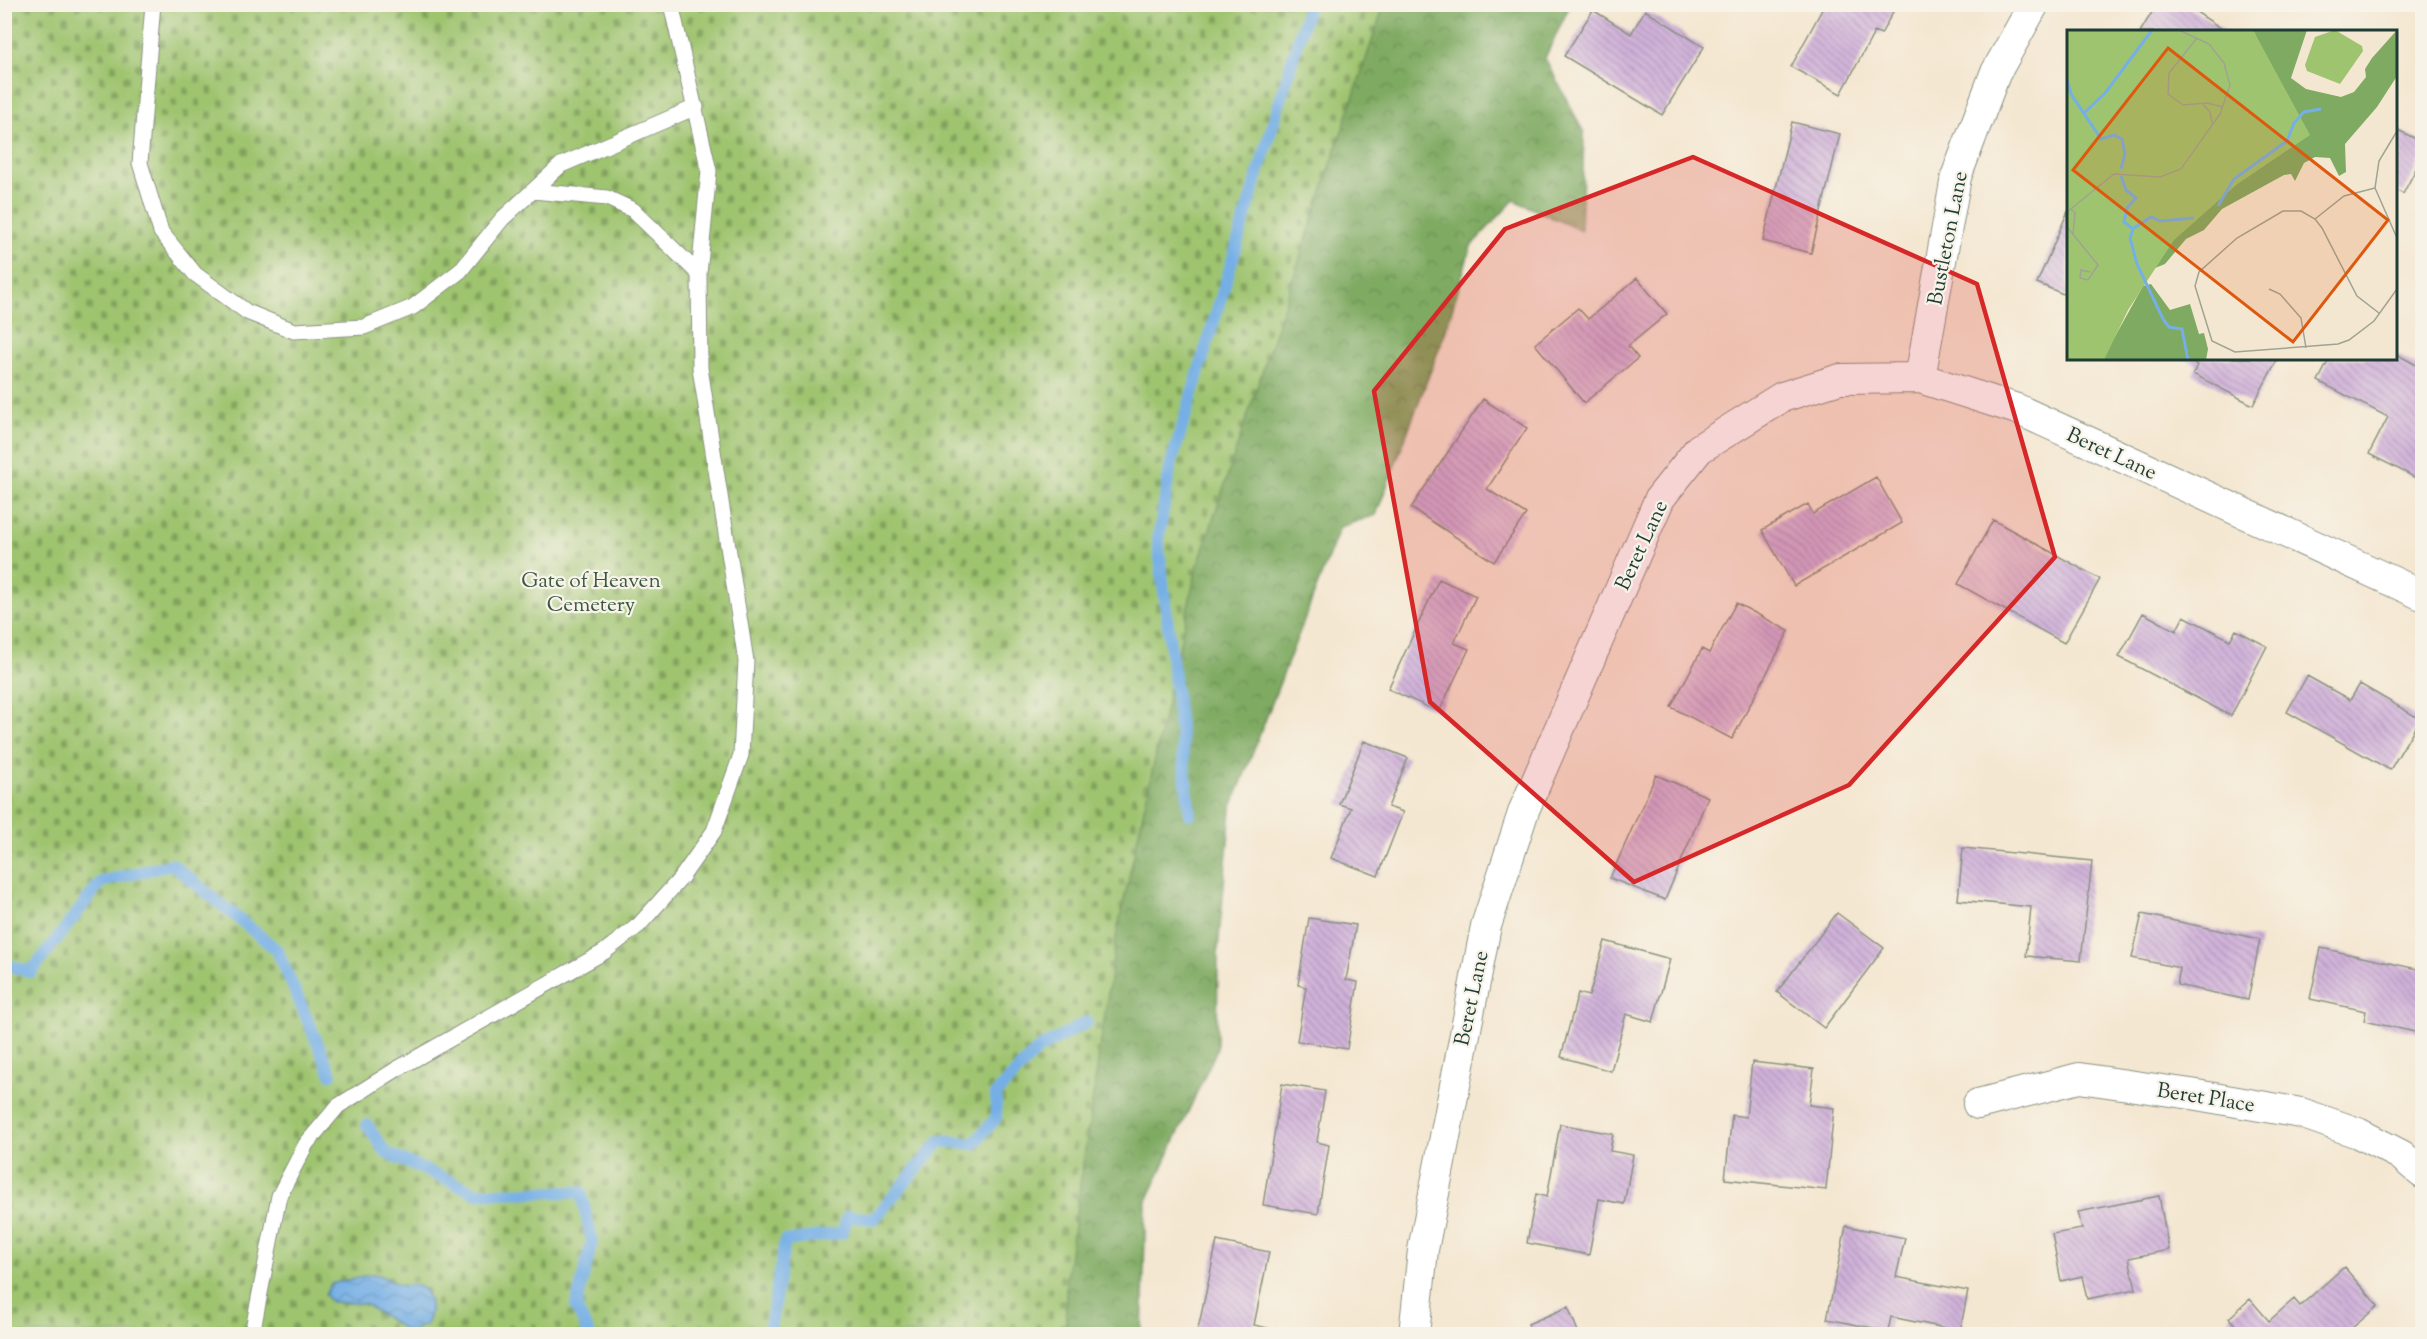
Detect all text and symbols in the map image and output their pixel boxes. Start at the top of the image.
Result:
inset map [2067,30,2397,360]
street label: Bustleton Lane [1921,169,1977,308]
street label: Beret Lane [2061,421,2161,489]
street label: Beret Lane [1609,496,1677,596]
park label: Gate of Heaven Cemetery [521,567,661,621]
street label: Beret Lane [1448,948,1498,1049]
street label: Beret Place [2155,1076,2257,1122]

